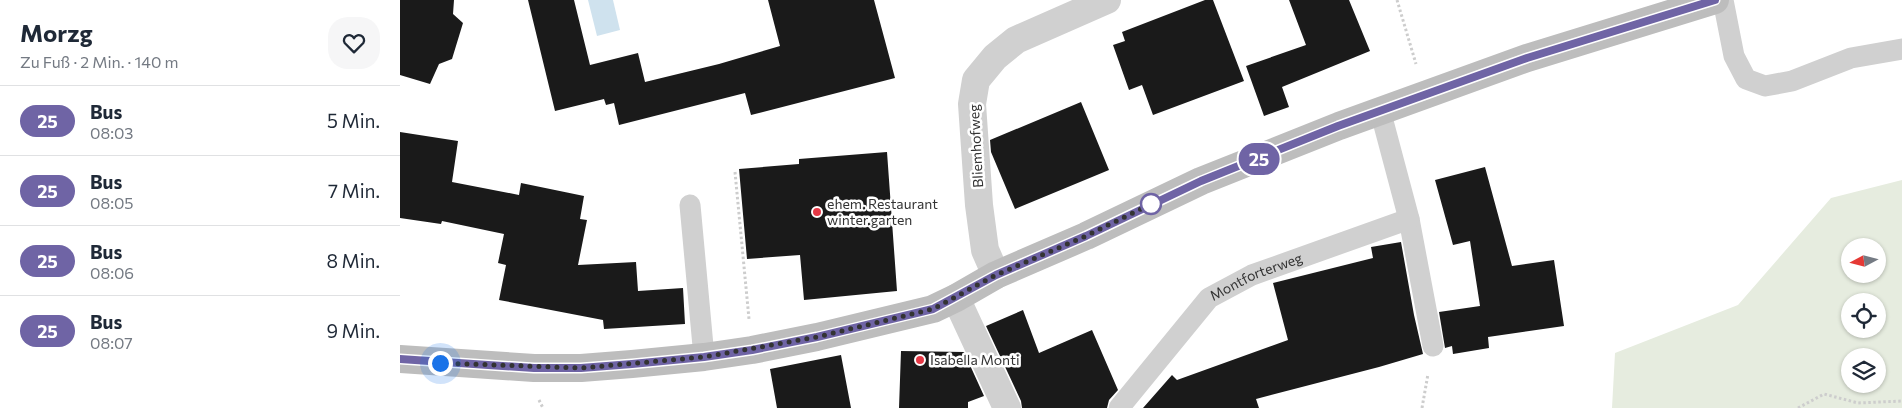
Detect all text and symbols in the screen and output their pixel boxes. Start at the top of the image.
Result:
button: heart [328,17,380,69]
text: Morzg [20,18,93,47]
text: Zu Fuß · 2 Min. · 140 m [20,52,178,71]
text: Bus [90,100,122,123]
street label: Bliemhofweg [965,103,986,188]
text: 5 Min. [327,109,380,132]
text: 25 [37,110,58,132]
text: 08:03 [90,123,133,142]
line badge: 25 [1236,143,1282,175]
text: 25 [1249,148,1269,170]
text: Bus [90,170,122,193]
text: 7 Min. [328,179,380,202]
text: 25 [37,180,58,202]
text: 08:05 [90,193,134,212]
unlabelled marker [1140,193,1162,215]
place label: ehem. Restaurant winter.garten [827,195,938,228]
marker: ehem. Restaurant winter.garten [811,206,823,218]
north arrow [1841,238,1886,282]
map controls [1841,238,1886,393]
text: Bus [90,240,122,263]
text: 8 Min. [326,249,380,272]
street label: Montforterweg [1207,249,1305,304]
text: 25 [37,250,58,272]
text: 08:06 [90,263,134,282]
button: locate [1841,293,1886,338]
text: Bus [90,310,122,333]
text: 9 Min. [326,319,380,342]
text: 25 [37,320,58,342]
text: 08:07 [90,333,133,352]
button: layers [1841,348,1886,393]
your location [428,351,453,376]
place label: Isabella Monti [930,351,1019,368]
marker: Isabella Monti [914,354,926,366]

